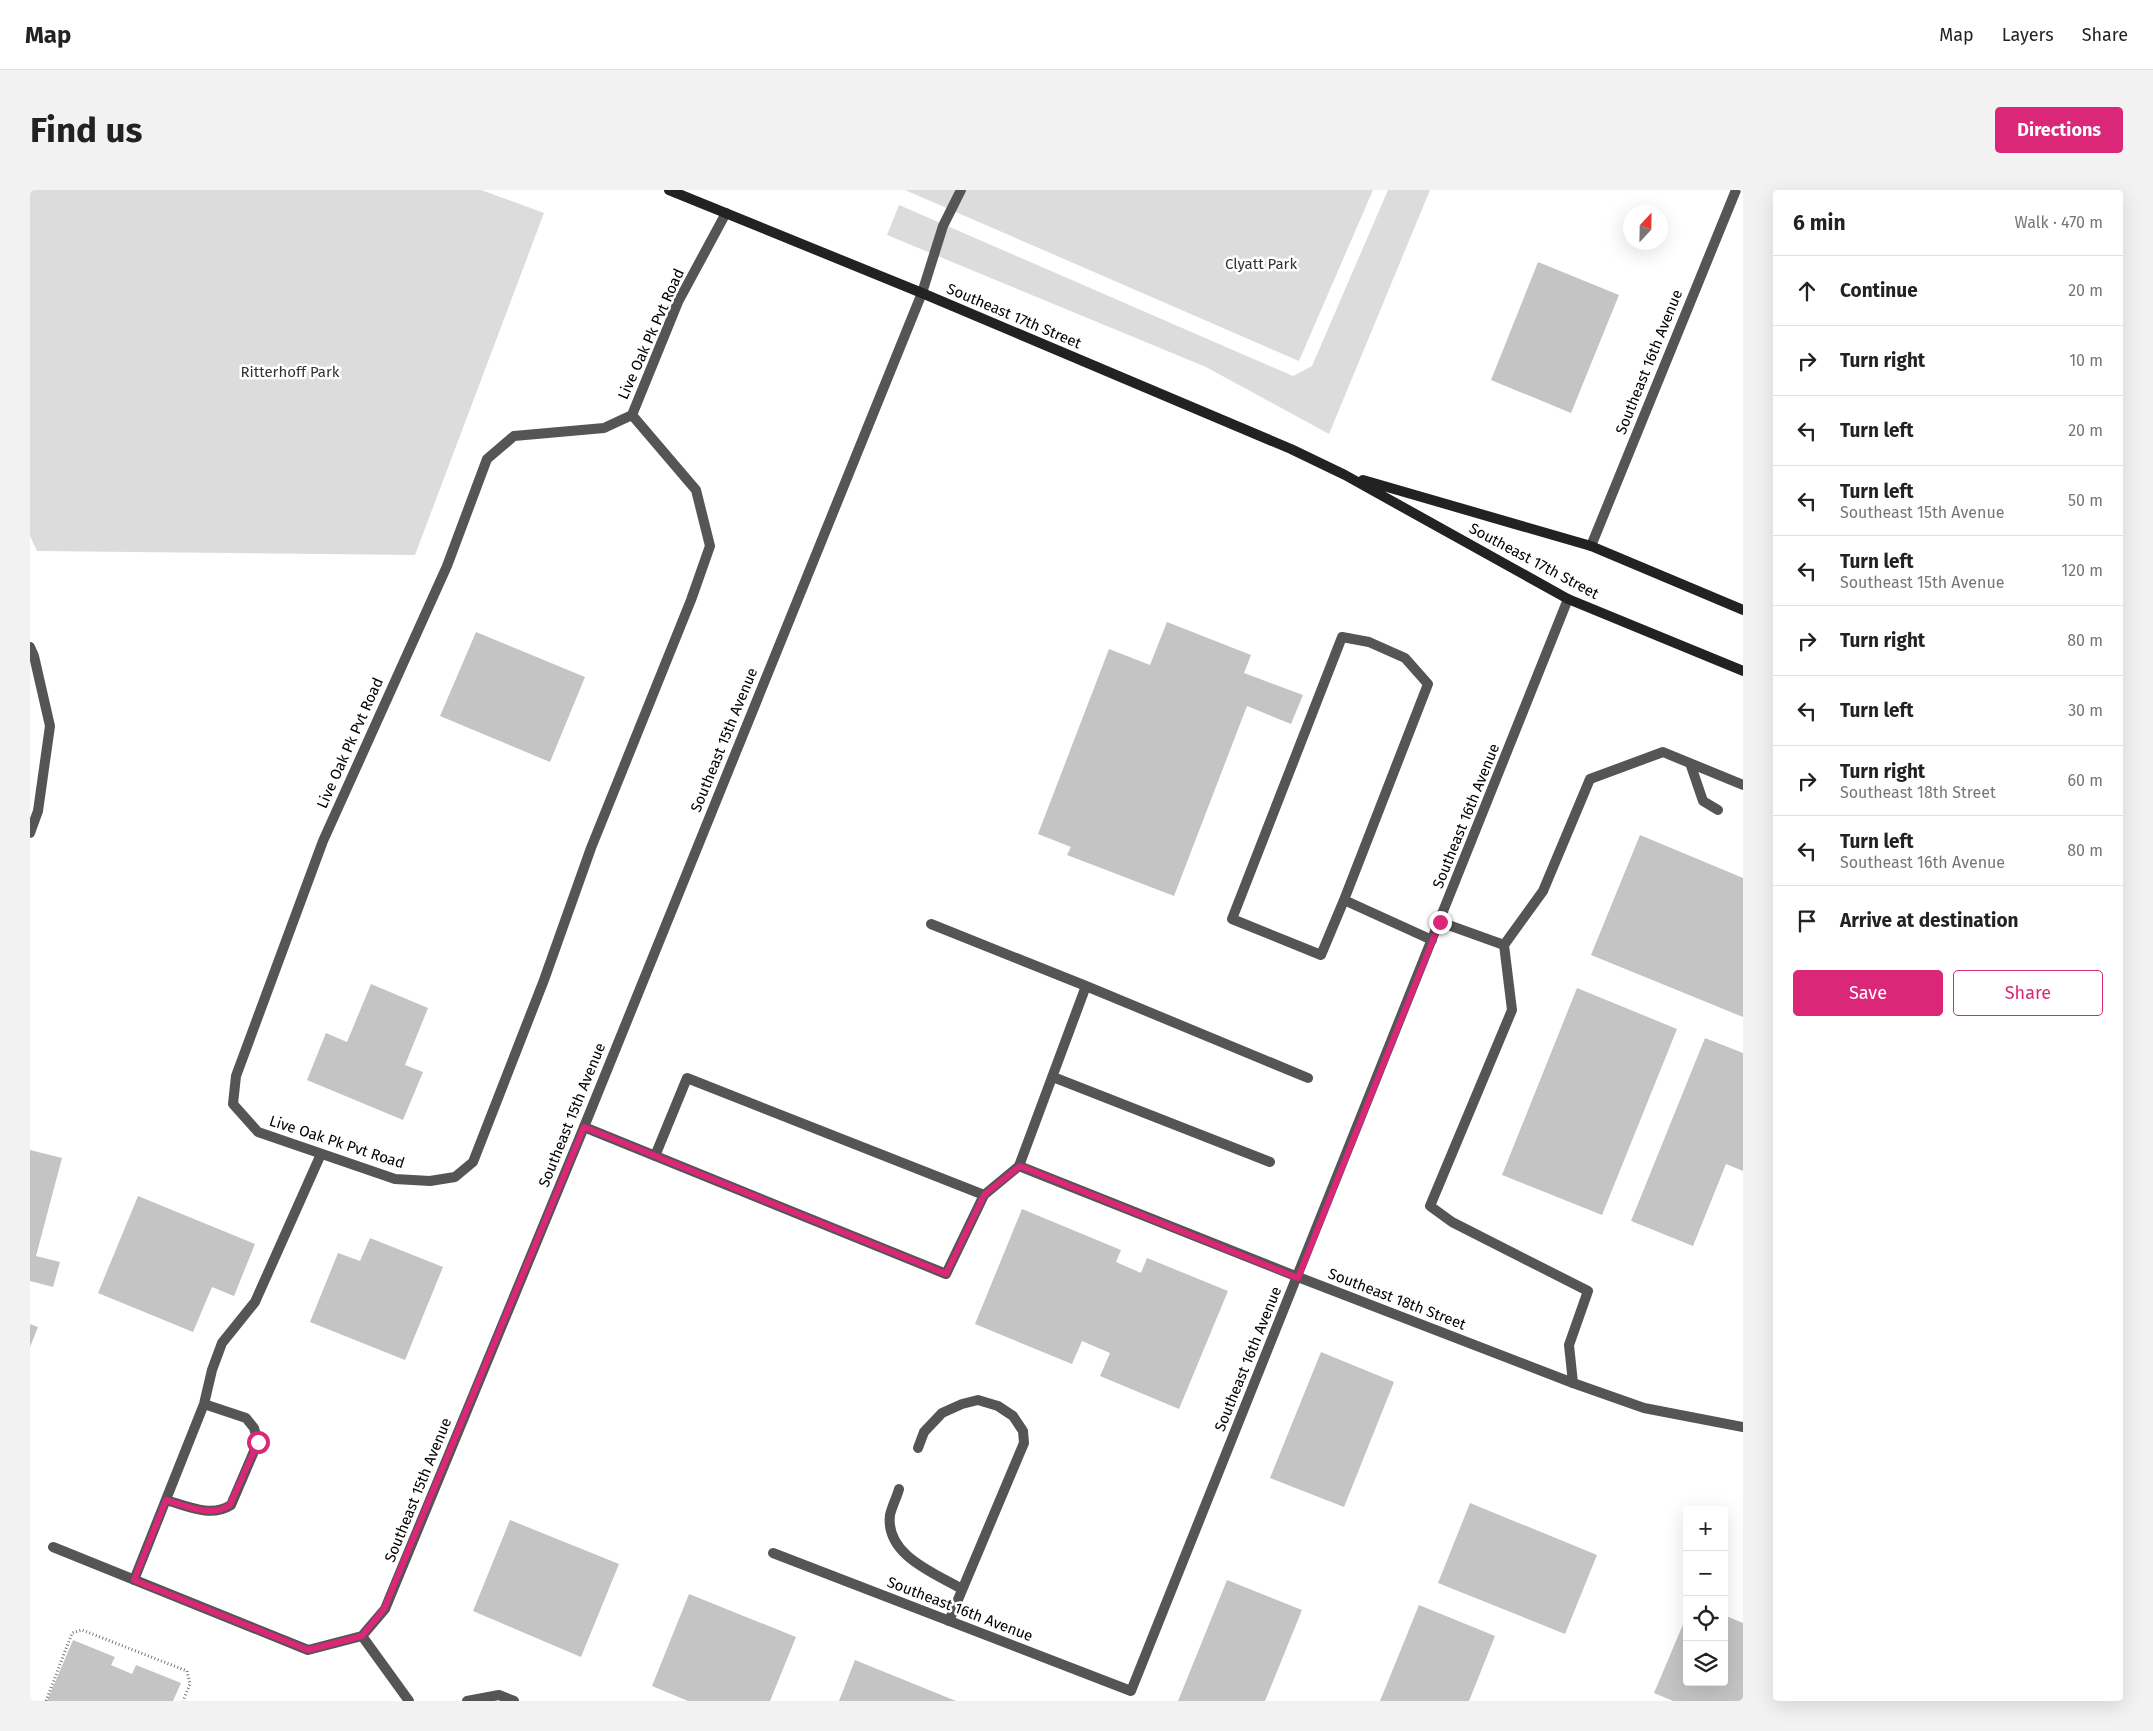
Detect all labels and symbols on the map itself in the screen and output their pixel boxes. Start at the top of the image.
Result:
north arrow [1623,205,1668,250]
park label: Clyatt Park [1225,255,1297,273]
street label: Live Oak Pk Pvt Road [614,266,688,402]
street label: Southeast 17th Street [944,280,1084,353]
street label: Southeast 16th Avenue [1612,287,1686,437]
park label: Ritterhoff Park [241,363,340,381]
street label: Southeast 17th Street [1466,519,1602,603]
street label: Southeast 15th Avenue [687,665,761,815]
street label: Live Oak Pk Pvt Road [313,675,387,811]
street label: Southeast 16th Avenue [1429,741,1503,891]
route end [1429,911,1452,934]
street label: Southeast 15th Avenue [535,1040,609,1190]
street label: Live Oak Pk Pvt Road [267,1112,407,1172]
street label: Southeast 18th Street [1326,1264,1469,1334]
street label: Southeast 16th Avenue [1211,1284,1285,1434]
street label: Southeast 15th Avenue [381,1415,455,1565]
route start [247,1431,270,1454]
street label: Southeast 16th Avenue [885,1573,1035,1645]

